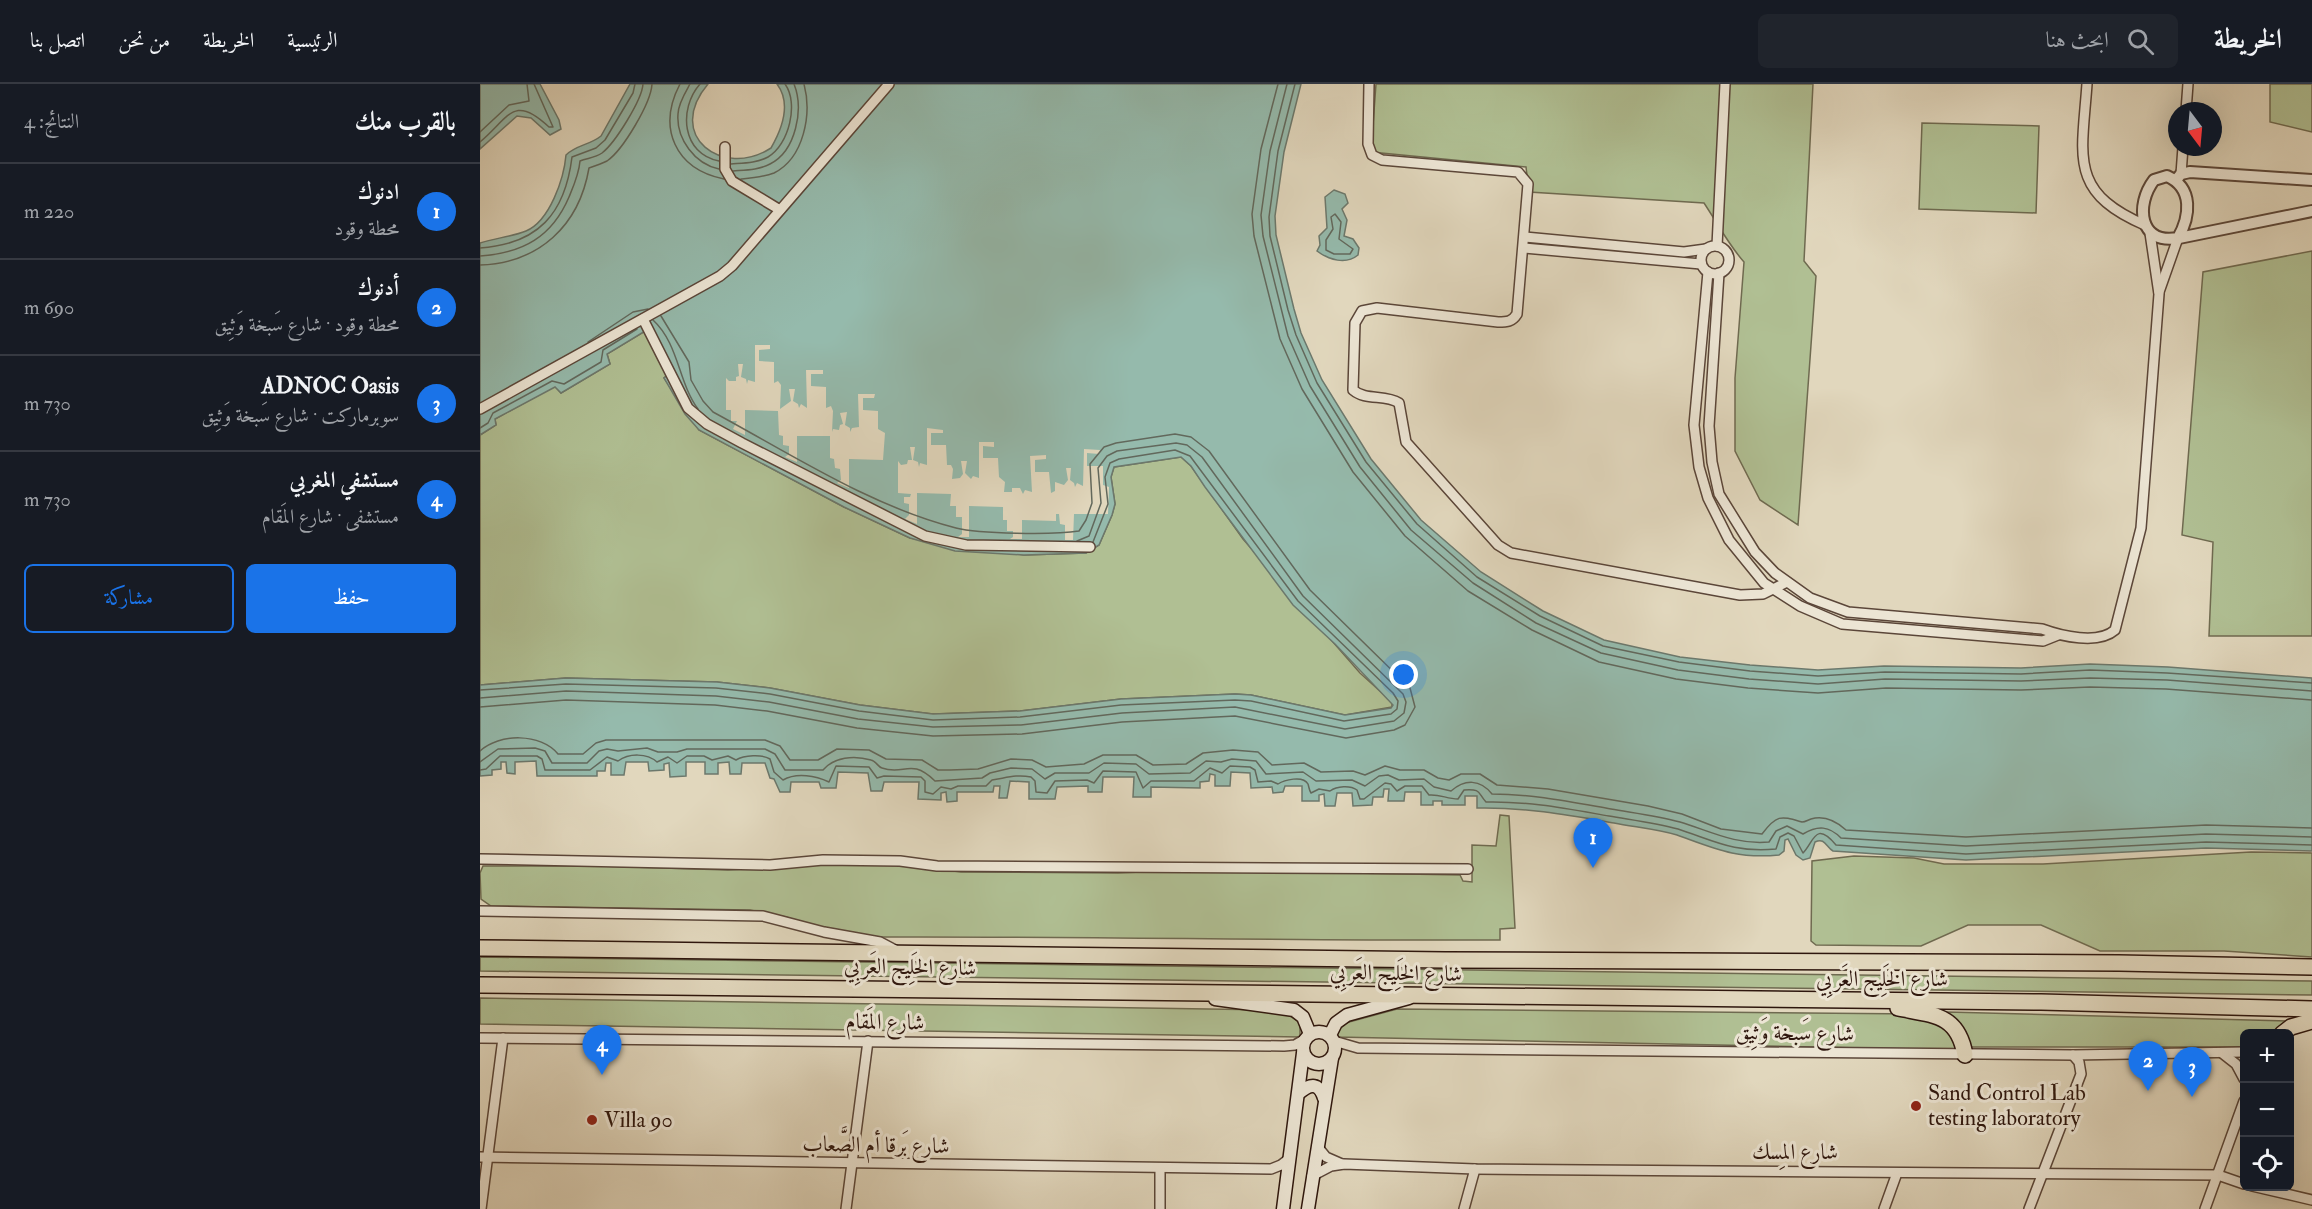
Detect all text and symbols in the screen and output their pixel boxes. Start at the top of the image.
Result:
search box [1758,14,2178,68]
text: الخريطة [2214,22,2282,57]
icon: search [2124,25,2157,58]
text: ابحث هنا [2046,26,2109,54]
text: اتصل بنا [30,27,85,54]
text: من نحن [118,27,170,54]
text: الخريطة [203,27,254,54]
text: الرئيسية [287,27,338,54]
north arrow [2168,102,2222,156]
text: بالقرب منك [354,106,456,138]
text: النتائج: 4 [24,109,79,134]
text: ادنوك [358,178,399,206]
text: 220 m [24,199,74,224]
text: 1 [433,199,440,224]
text: محطة وقود [334,216,399,241]
text: أدنوك [358,274,399,302]
text: 690 m [24,295,74,320]
text: 2 [431,295,442,320]
text: محطة وقود · شارع سَبخة وَثِيق [215,312,399,337]
text: ADNOC Oasis [262,372,399,400]
text: 730 m [24,391,71,416]
text: 3 [433,391,440,416]
text: سوبرماركت · شارع سَبخة وَثِيق [202,403,399,428]
text: مستشفي المغربي [289,466,399,494]
text: 730 m [24,487,71,512]
text: 4 [431,487,442,512]
text: مستشفى · شارع المَقام [262,504,399,529]
button: مشاركة [24,564,234,633]
button: حفظ [246,564,456,633]
your location [1389,660,1418,689]
pin: 1 [1574,818,1612,868]
street label: شارع الخَلِيج العَربِي [844,950,976,988]
street label: شارع الخَلِيج العَربِي [1330,956,1462,994]
street label: شارع الخَلِيج العَربِي [1816,963,1948,998]
street label: شارع المَقام [845,1005,925,1042]
street label: شارع سَبخة وَثِيق [1736,1016,1854,1052]
pin: 4 [582,1026,622,1075]
map controls [2240,1029,2294,1191]
button: + [2240,1029,2294,1083]
pin: 2 [2128,1042,2168,1091]
pin: 3 [2172,1048,2212,1097]
place label: Sand Control Lab testing laboratory [1928,1079,2086,1132]
button: − [2240,1083,2294,1137]
marker: Sand Control Lab testing laboratory [1909,1099,1923,1113]
place label: Villa 90 [604,1106,673,1134]
marker: Villa 90 [585,1113,599,1127]
street label: شارع بَرقا أم الصَّعاب [802,1125,950,1165]
button: locate [2240,1137,2294,1191]
street label: شارع المِسك [1752,1138,1838,1170]

